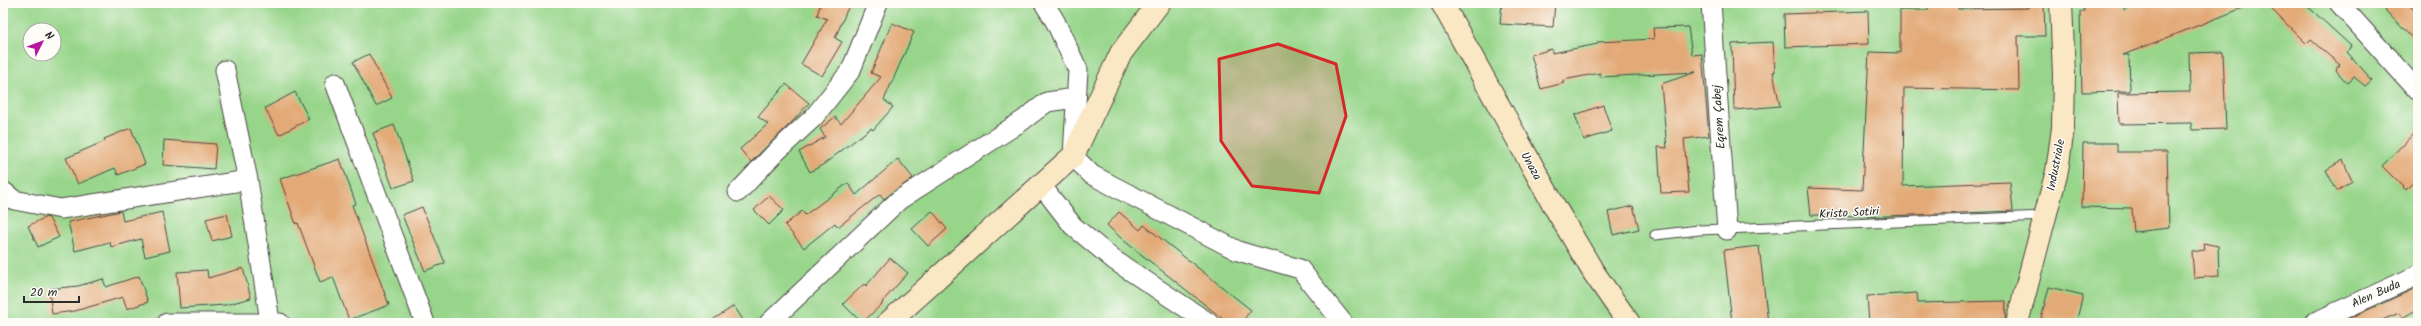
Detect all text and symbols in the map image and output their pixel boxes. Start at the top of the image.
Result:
north arrow [22,22,62,62]
text: N [40,27,58,45]
street label: Eqrem Çabej [1707,83,1731,150]
street label: Industriale [2042,137,2070,193]
street label: Unaza [1515,148,1547,184]
street label: Kristo Sotiri [1819,202,1881,224]
street label: Alen Buda [2348,275,2404,313]
scale bar [24,278,79,304]
text: 20 m [30,283,58,302]

